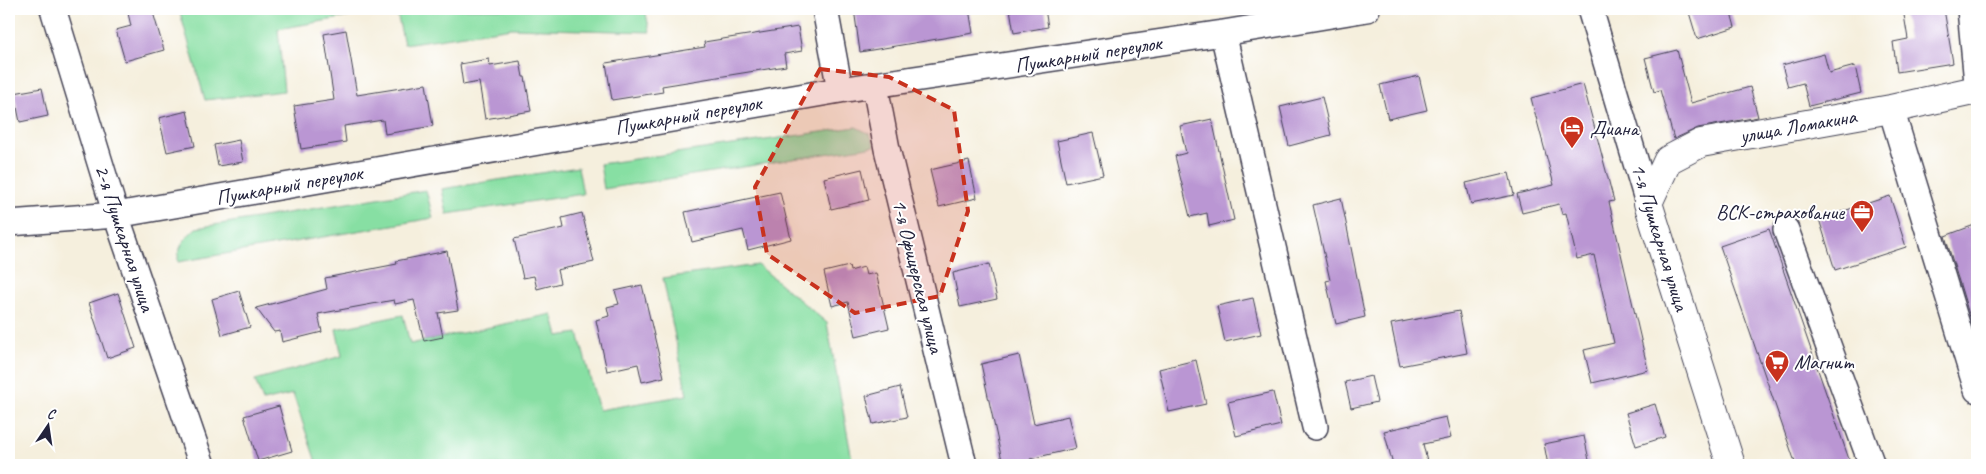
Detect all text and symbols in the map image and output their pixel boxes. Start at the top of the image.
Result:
street label: Пушкарный переулок [1013,29,1165,78]
street label: Пушкарный переулок [613,89,765,141]
street label: улица Ломакина [1736,103,1860,149]
hotel icon: Диана [1559,115,1585,149]
place label: Диана [1590,115,1641,141]
street label: Пушкарный переулок [214,159,366,211]
street label: 1-я Пушкарная улица [1625,160,1695,315]
street label: 2-я Пушкарная улица [89,161,161,316]
street label: 1-я Офицерская улица [886,196,950,357]
place label: ВСК-страхование [1716,199,1845,225]
office icon: ВСК-страхование [1849,199,1875,233]
supermarket icon: Магнит [1764,349,1790,383]
place label: Магнит [1794,349,1855,375]
north arrow [22,402,72,452]
text: С [46,405,58,423]

